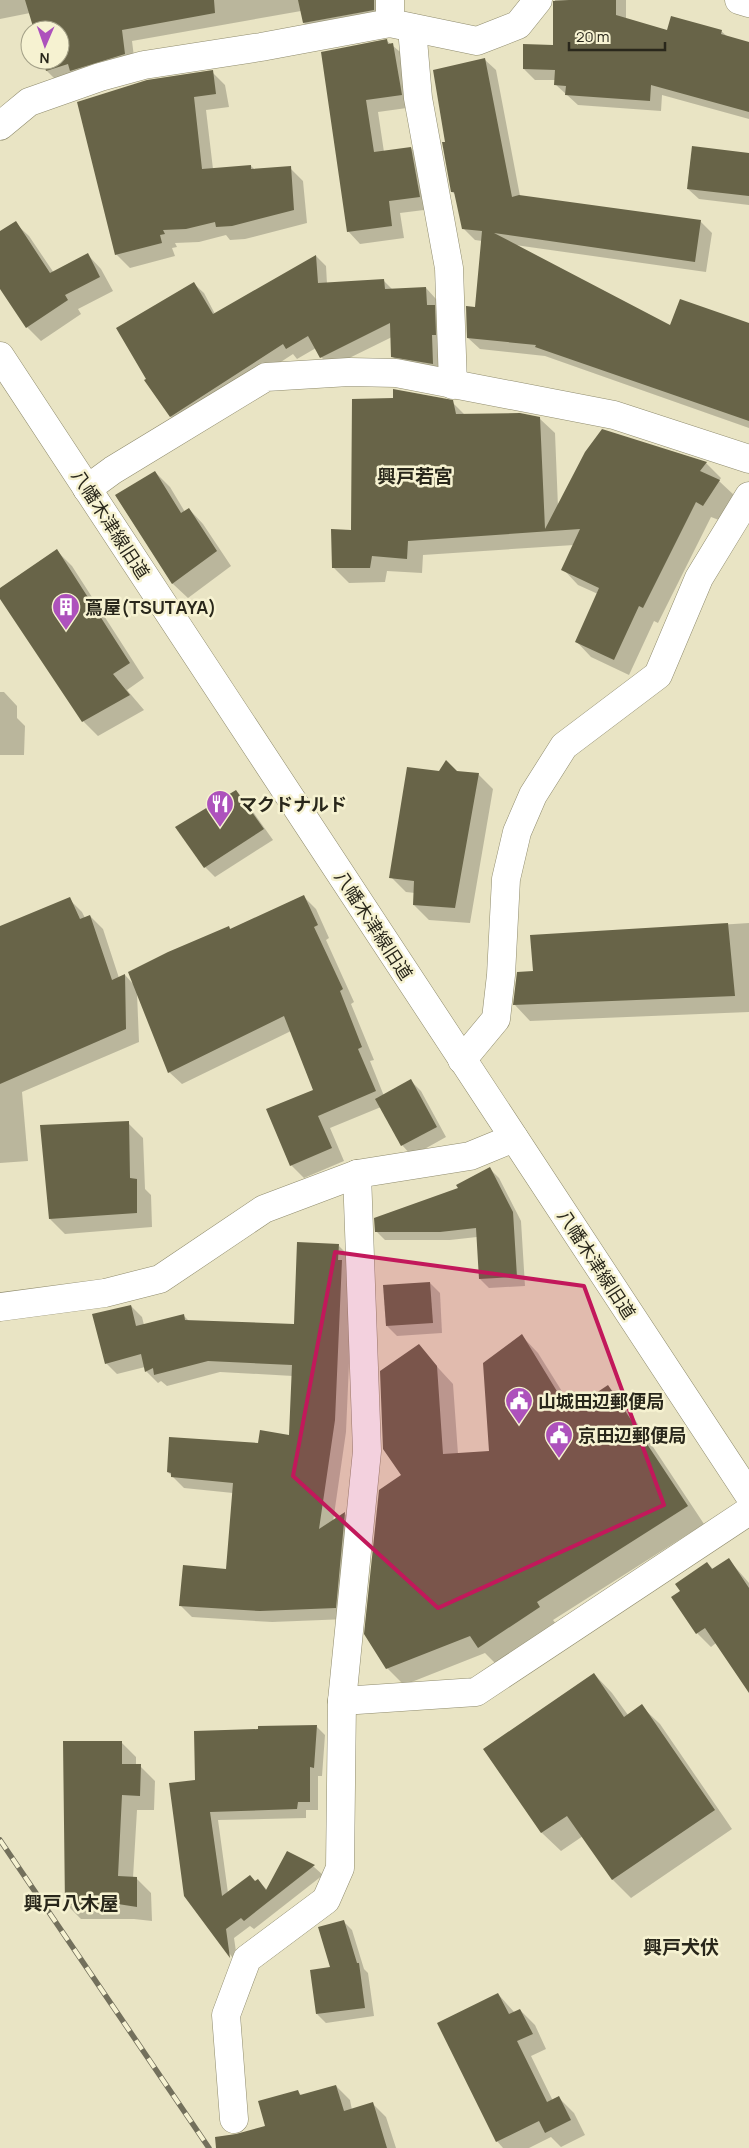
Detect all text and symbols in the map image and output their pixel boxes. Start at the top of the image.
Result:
north arrow [20,20,70,70]
scale bar [569,20,665,52]
text: 20 m [576,26,609,47]
text: N [39,49,50,68]
district label: 興戸若宮 [377,463,453,489]
street label: 八幡木津線旧道 [67,465,155,583]
building icon: 蔦屋(TSUTAYA) [51,592,81,631]
place label: 蔦屋(TSUTAYA) [85,595,216,619]
restaurant icon: マクドナルド [205,789,235,828]
place label: マクドナルド [239,792,347,816]
street label: 八幡木津線旧道 [330,866,418,984]
street label: 八幡木津線旧道 [553,1205,641,1323]
public building icon: 山城田辺郵便局 [504,1386,534,1425]
place label: 山城田辺郵便局 [538,1389,664,1413]
public building icon: 京田辺郵便局 [544,1420,574,1459]
place label: 京田辺郵便局 [578,1423,686,1447]
district label: 興戸八木屋 [23,1890,119,1916]
district label: 興戸犬伏 [643,1934,719,1960]

